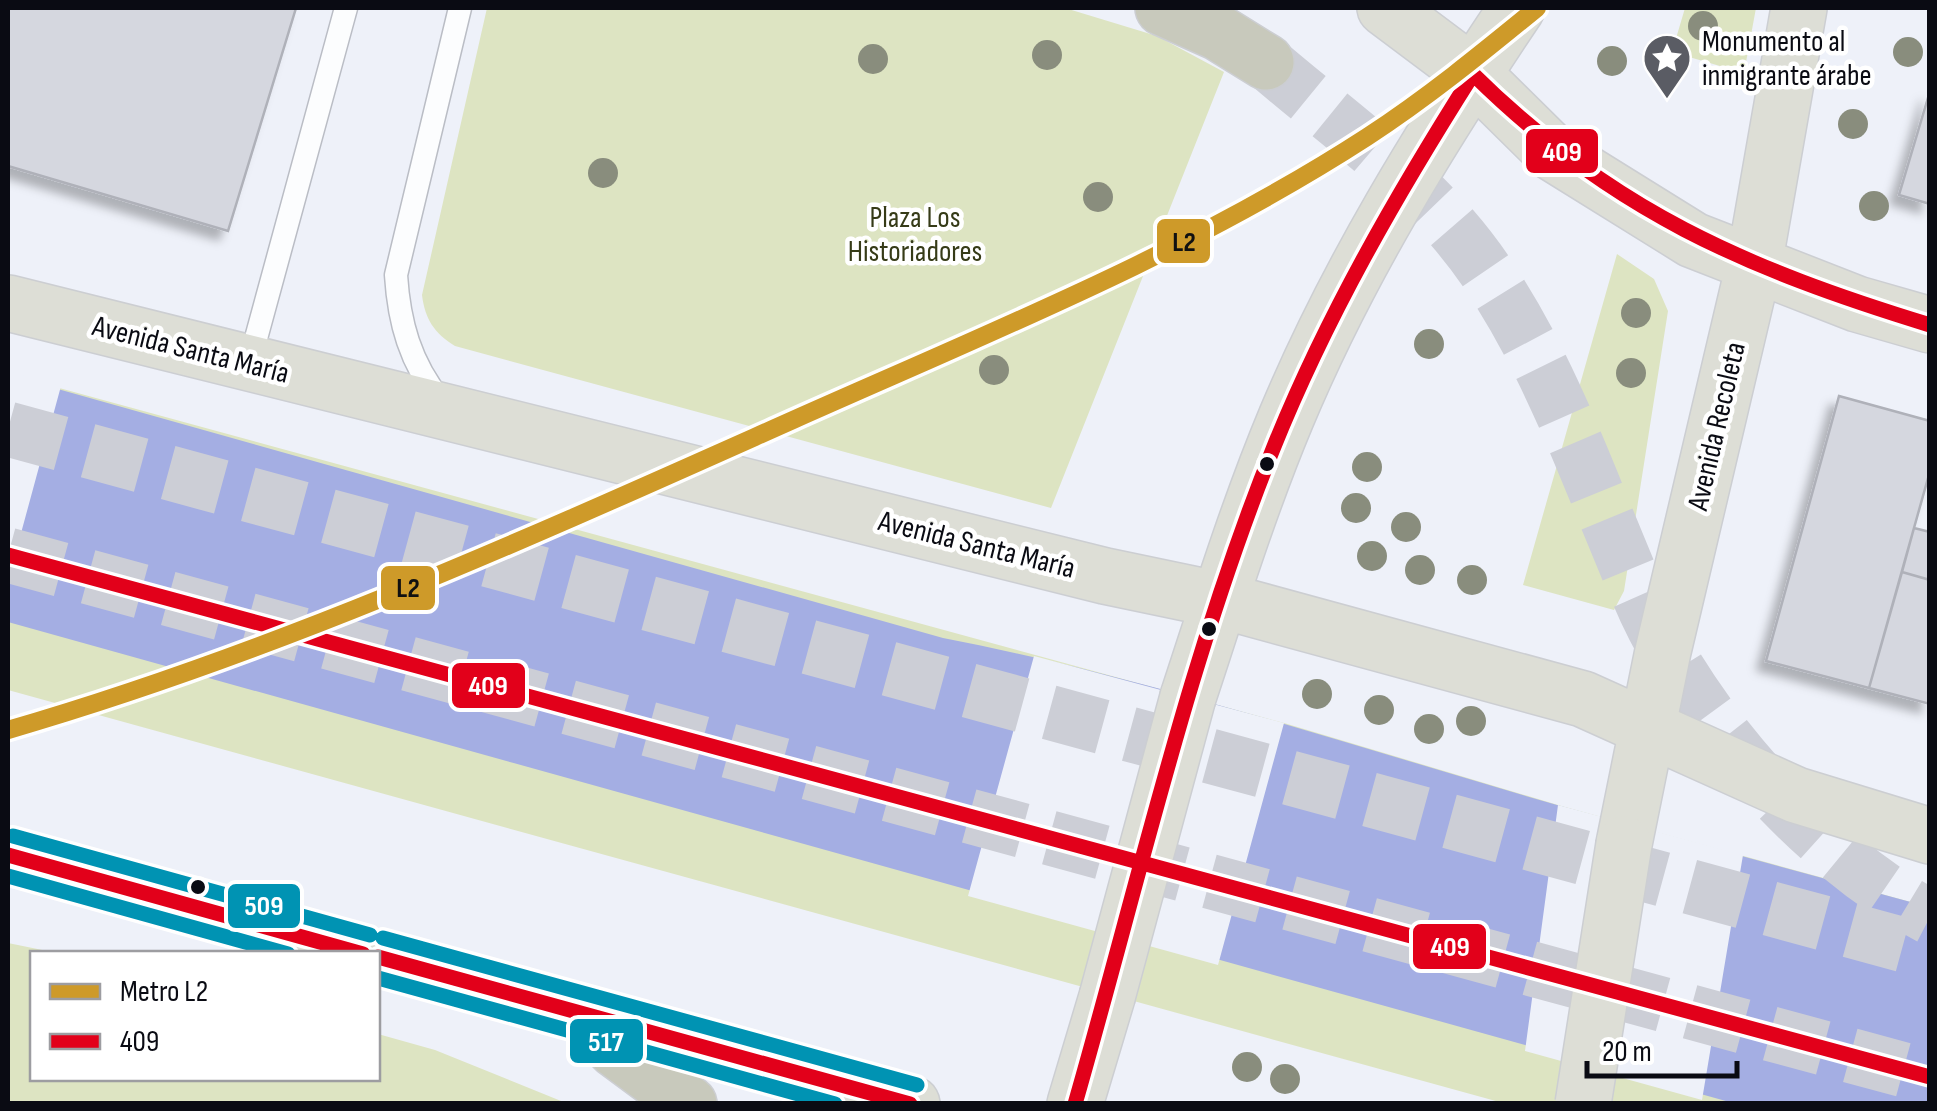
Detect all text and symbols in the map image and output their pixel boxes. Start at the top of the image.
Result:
place label: Monumento al inmigrante árabe [1702,24,1871,94]
place icon: Monumento al inmigrante árabe [1641,32,1693,100]
line badge: 409 [1524,127,1600,175]
text: 409 [1542,136,1582,169]
park label: Plaza Los Historiadores [848,200,982,270]
line badge: L2 [1155,217,1212,265]
text: L2 [1172,226,1196,259]
street label: Avenida Santa María [88,308,293,392]
street label: Avenida Recoleta [1680,339,1754,515]
unlabelled marker [1257,454,1277,474]
street label: Avenida Santa María [874,503,1079,587]
line badge: L2 [379,564,437,612]
text: L2 [396,572,420,605]
unlabelled marker [1199,619,1219,639]
line badge: 409 [450,661,527,710]
text: 409 [468,670,508,703]
unlabelled marker [188,877,208,897]
line badge: 509 [226,882,302,930]
text: 509 [245,890,283,923]
line badge: 409 [1411,922,1488,971]
text: 409 [1430,931,1470,964]
legend [30,951,380,1081]
text: Metro L2 [120,974,208,1010]
scale bar [1587,1016,1737,1078]
line badge: 517 [568,1017,645,1065]
text: 409 [120,1024,159,1060]
text: 517 [588,1026,624,1059]
text: 20 m [1602,1034,1652,1070]

